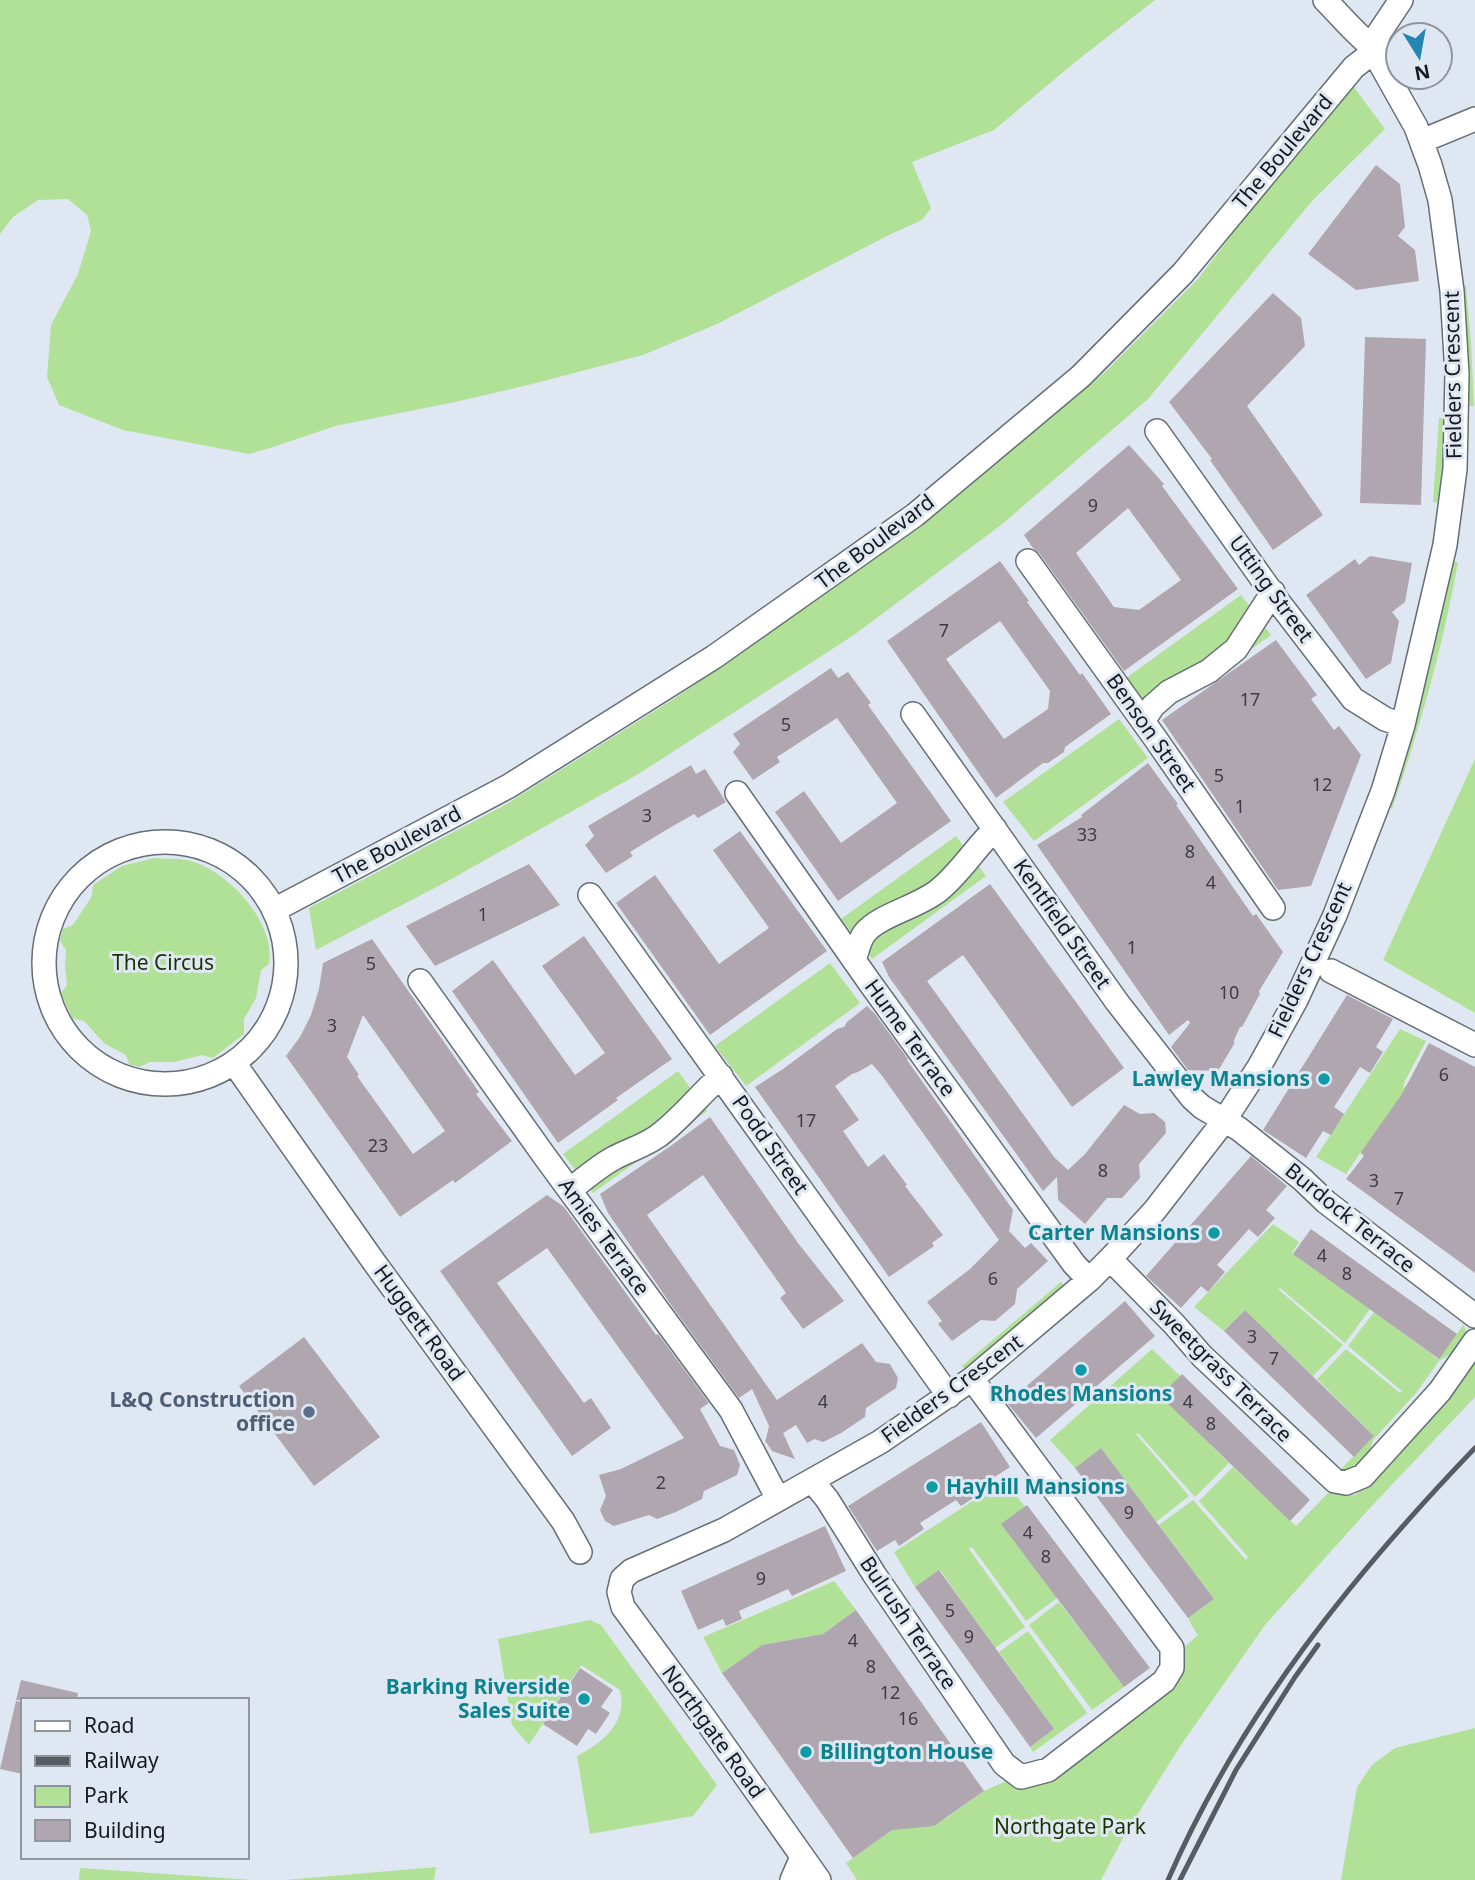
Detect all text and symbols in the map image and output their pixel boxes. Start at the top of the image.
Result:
north arrow [1384,21,1454,91]
text: N [1412,58,1432,87]
street label: The Boulevard [1226,88,1339,215]
street label: Fielders Crescent [1437,290,1467,459]
street label: The Boulevard [809,487,939,595]
house number: 9 [1088,493,1098,517]
street label: Utting Street [1223,529,1320,648]
house number: 7 [939,618,949,642]
street label: Benson Street [1101,668,1203,797]
house number: 17 [1240,687,1260,711]
house number: 5 [781,712,791,736]
house number: 5 [1214,763,1224,787]
house number: 12 [1312,772,1332,796]
house number: 1 [1235,794,1245,818]
street label: The Boulevard [327,798,466,890]
house number: 3 [642,803,652,827]
house number: 33 [1077,822,1097,846]
house number: 8 [1185,839,1195,863]
street label: Kentfield Street [1008,853,1118,994]
house number: 4 [1206,870,1216,894]
street label: Fielders Crescent [1261,877,1358,1042]
house number: 1 [478,902,488,926]
house number: 1 [1127,935,1137,959]
park label: The Circus [112,948,214,976]
house number: 5 [366,951,376,975]
street label: Hume Terrace [859,973,963,1102]
house number: 10 [1219,980,1239,1004]
house number: 3 [327,1013,337,1037]
house number: 6 [1439,1062,1449,1086]
place label: Lawley Mansions [1132,1064,1310,1092]
marker: Lawley Mansions [1316,1071,1332,1087]
street label: Podd Street [726,1089,816,1200]
house number: 17 [796,1108,816,1132]
house number: 23 [368,1133,388,1157]
street label: Burdock Terrace [1280,1156,1422,1278]
house number: 8 [1098,1158,1108,1182]
house number: 3 [1369,1168,1379,1192]
street label: Amies Terrace [553,1172,657,1301]
house number: 7 [1394,1186,1404,1210]
place label: Carter Mansions [1028,1218,1200,1246]
marker: Carter Mansions [1206,1225,1222,1241]
house number: 4 [1317,1243,1327,1267]
street label: Huggett Road [368,1259,471,1386]
house number: 8 [1342,1261,1352,1285]
house number: 6 [988,1266,998,1290]
street label: Sweetgrass Terrace [1144,1293,1299,1448]
house number: 3 [1247,1324,1257,1348]
street label: Fielders Crescent [875,1327,1028,1449]
house number: 7 [1269,1346,1279,1370]
marker: Rhodes Mansions [1073,1362,1089,1378]
place label: Rhodes Mansions [990,1379,1172,1407]
place label: L&Q Construction office [109,1385,295,1437]
house number: 4 [818,1389,828,1413]
house number: 4 [1183,1389,1193,1413]
marker: L&Q Construction office [301,1404,317,1420]
house number: 8 [1206,1411,1216,1435]
house number: 2 [656,1470,666,1494]
place label: Hayhill Mansions [946,1472,1125,1500]
marker: Hayhill Mansions [924,1479,940,1495]
house number: 9 [1124,1500,1134,1524]
house number: 4 [1023,1520,1033,1544]
house number: 8 [1041,1544,1051,1568]
street label: Bulrush Terrace [854,1550,964,1694]
house number: 9 [756,1566,766,1590]
house number: 5 [945,1598,955,1622]
house number: 9 [964,1624,974,1648]
house number: 4 [848,1628,858,1652]
house number: 8 [866,1654,876,1678]
street label: Northgate Road [656,1659,772,1804]
place label: Barking Riverside Sales Suite [386,1672,570,1724]
house number: 12 [880,1680,900,1704]
marker: Barking Riverside Sales Suite [576,1691,592,1707]
legend [21,1698,248,1859]
house number: 16 [898,1706,918,1730]
text: Road [84,1711,134,1739]
place label: Billington House [820,1737,993,1765]
marker: Billington House [798,1744,814,1760]
text: Railway [84,1746,159,1774]
text: Park [84,1781,129,1809]
park label: Northgate Park [994,1812,1147,1840]
text: Building [84,1816,166,1844]

